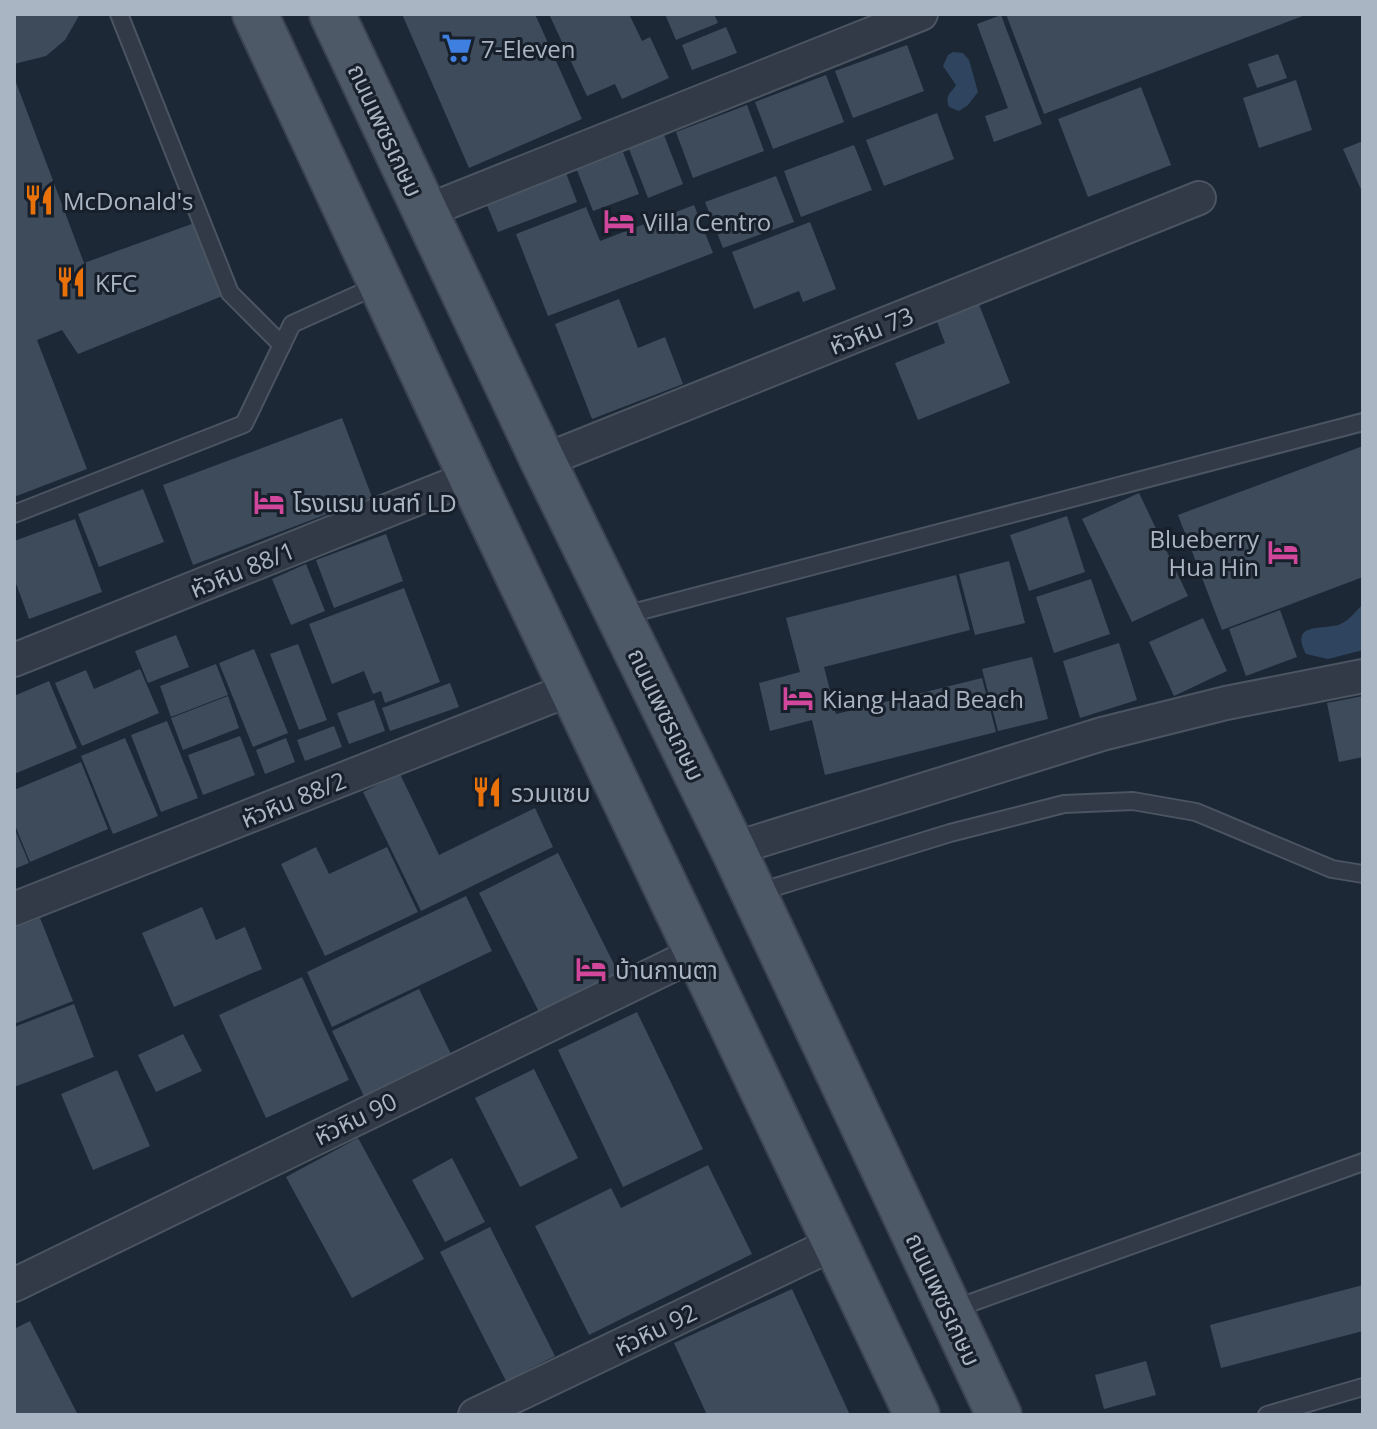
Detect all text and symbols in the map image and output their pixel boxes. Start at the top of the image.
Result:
supermarket icon: 7-Eleven [440,31,474,65]
place label: 7-Eleven [481,32,576,65]
street label: ถนนเพชรเกษม [341,58,431,202]
restaurant icon: McDonald's [22,183,56,217]
place label: McDonald's [63,184,193,217]
hotel icon: Villa Centro [602,204,636,238]
place label: Villa Centro [643,205,771,238]
restaurant icon: KFC [54,265,88,299]
place label: KFC [95,266,137,299]
street label: หัวหิน 73 [824,298,918,362]
hotel icon: โรงแรม เบสท์ LD [252,485,286,519]
place label: โรงแรม เบสท์ LD [293,486,457,519]
place label: Blueberry Hua Hin [1149,522,1260,583]
street label: หัวหิน 88/1 [184,533,300,605]
hotel icon: Blueberry Hua Hin [1266,535,1300,569]
street label: ถนนเพชรเกษม [621,642,713,786]
hotel icon: Kiang Haad Beach [781,681,815,715]
place label: Kiang Haad Beach [822,682,1024,715]
street label: หัวหิน 88/2 [235,763,351,835]
restaurant icon: รวมแซบ [470,775,504,809]
place label: รวมแซบ [511,776,590,809]
hotel icon: บ้านกานตา [574,952,608,986]
place label: บ้านกานตา [615,953,718,986]
street label: หัวหิน 90 [308,1084,402,1152]
street label: ถนนเพชรเกษม [899,1227,989,1371]
street label: หัวหิน 92 [608,1295,702,1363]

